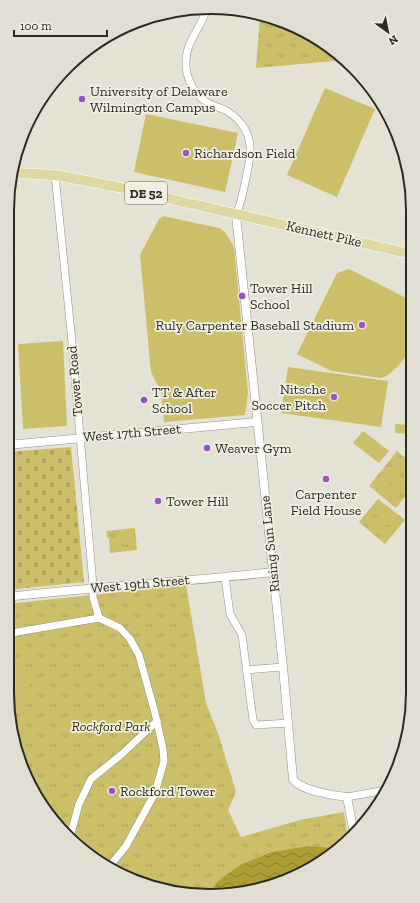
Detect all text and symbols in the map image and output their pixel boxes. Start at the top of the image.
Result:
scale bar [14,12,107,38]
north arrow [368,12,408,52]
text: 100 m [20,19,52,33]
text: N [386,32,400,48]
place label: University of Delaware Wilmington Campus [90,83,228,116]
marker: University of Delaware Wilmington Campus [77,94,87,104]
place label: Richardson Field [194,145,296,162]
marker: Richardson Field [181,148,191,158]
road number: DE 52 [125,182,167,204]
street label: Kennett Pike [285,217,364,251]
place label: Tower Hill School [250,280,313,313]
marker: Tower Hill School [237,291,247,301]
place label: Ruly Carpenter Baseball Stadium [156,317,354,334]
marker: Ruly Carpenter Baseball Stadium [357,320,367,330]
street label: Tower Road [63,345,87,417]
place label: Nitsche Soccer Pitch [252,381,326,414]
place label: TT & After School [152,384,217,417]
marker: Nitsche Soccer Pitch [329,392,339,402]
marker: TT & After School [139,395,149,405]
street label: West 17th Street [82,420,182,446]
place label: Weaver Gym [215,440,292,457]
marker: Weaver Gym [202,443,212,453]
marker: Carpenter Field House [321,474,331,484]
place label: Carpenter Field House [291,486,362,519]
place label: Tower Hill [166,493,229,510]
street label: Rising Sun Lane [256,494,284,593]
marker: Tower Hill [153,496,163,506]
street label: West 19th Street [90,571,191,597]
park label: Rockford Park [72,718,150,735]
place label: Rockford Tower [120,783,215,800]
marker: Rockford Tower [107,786,117,796]

